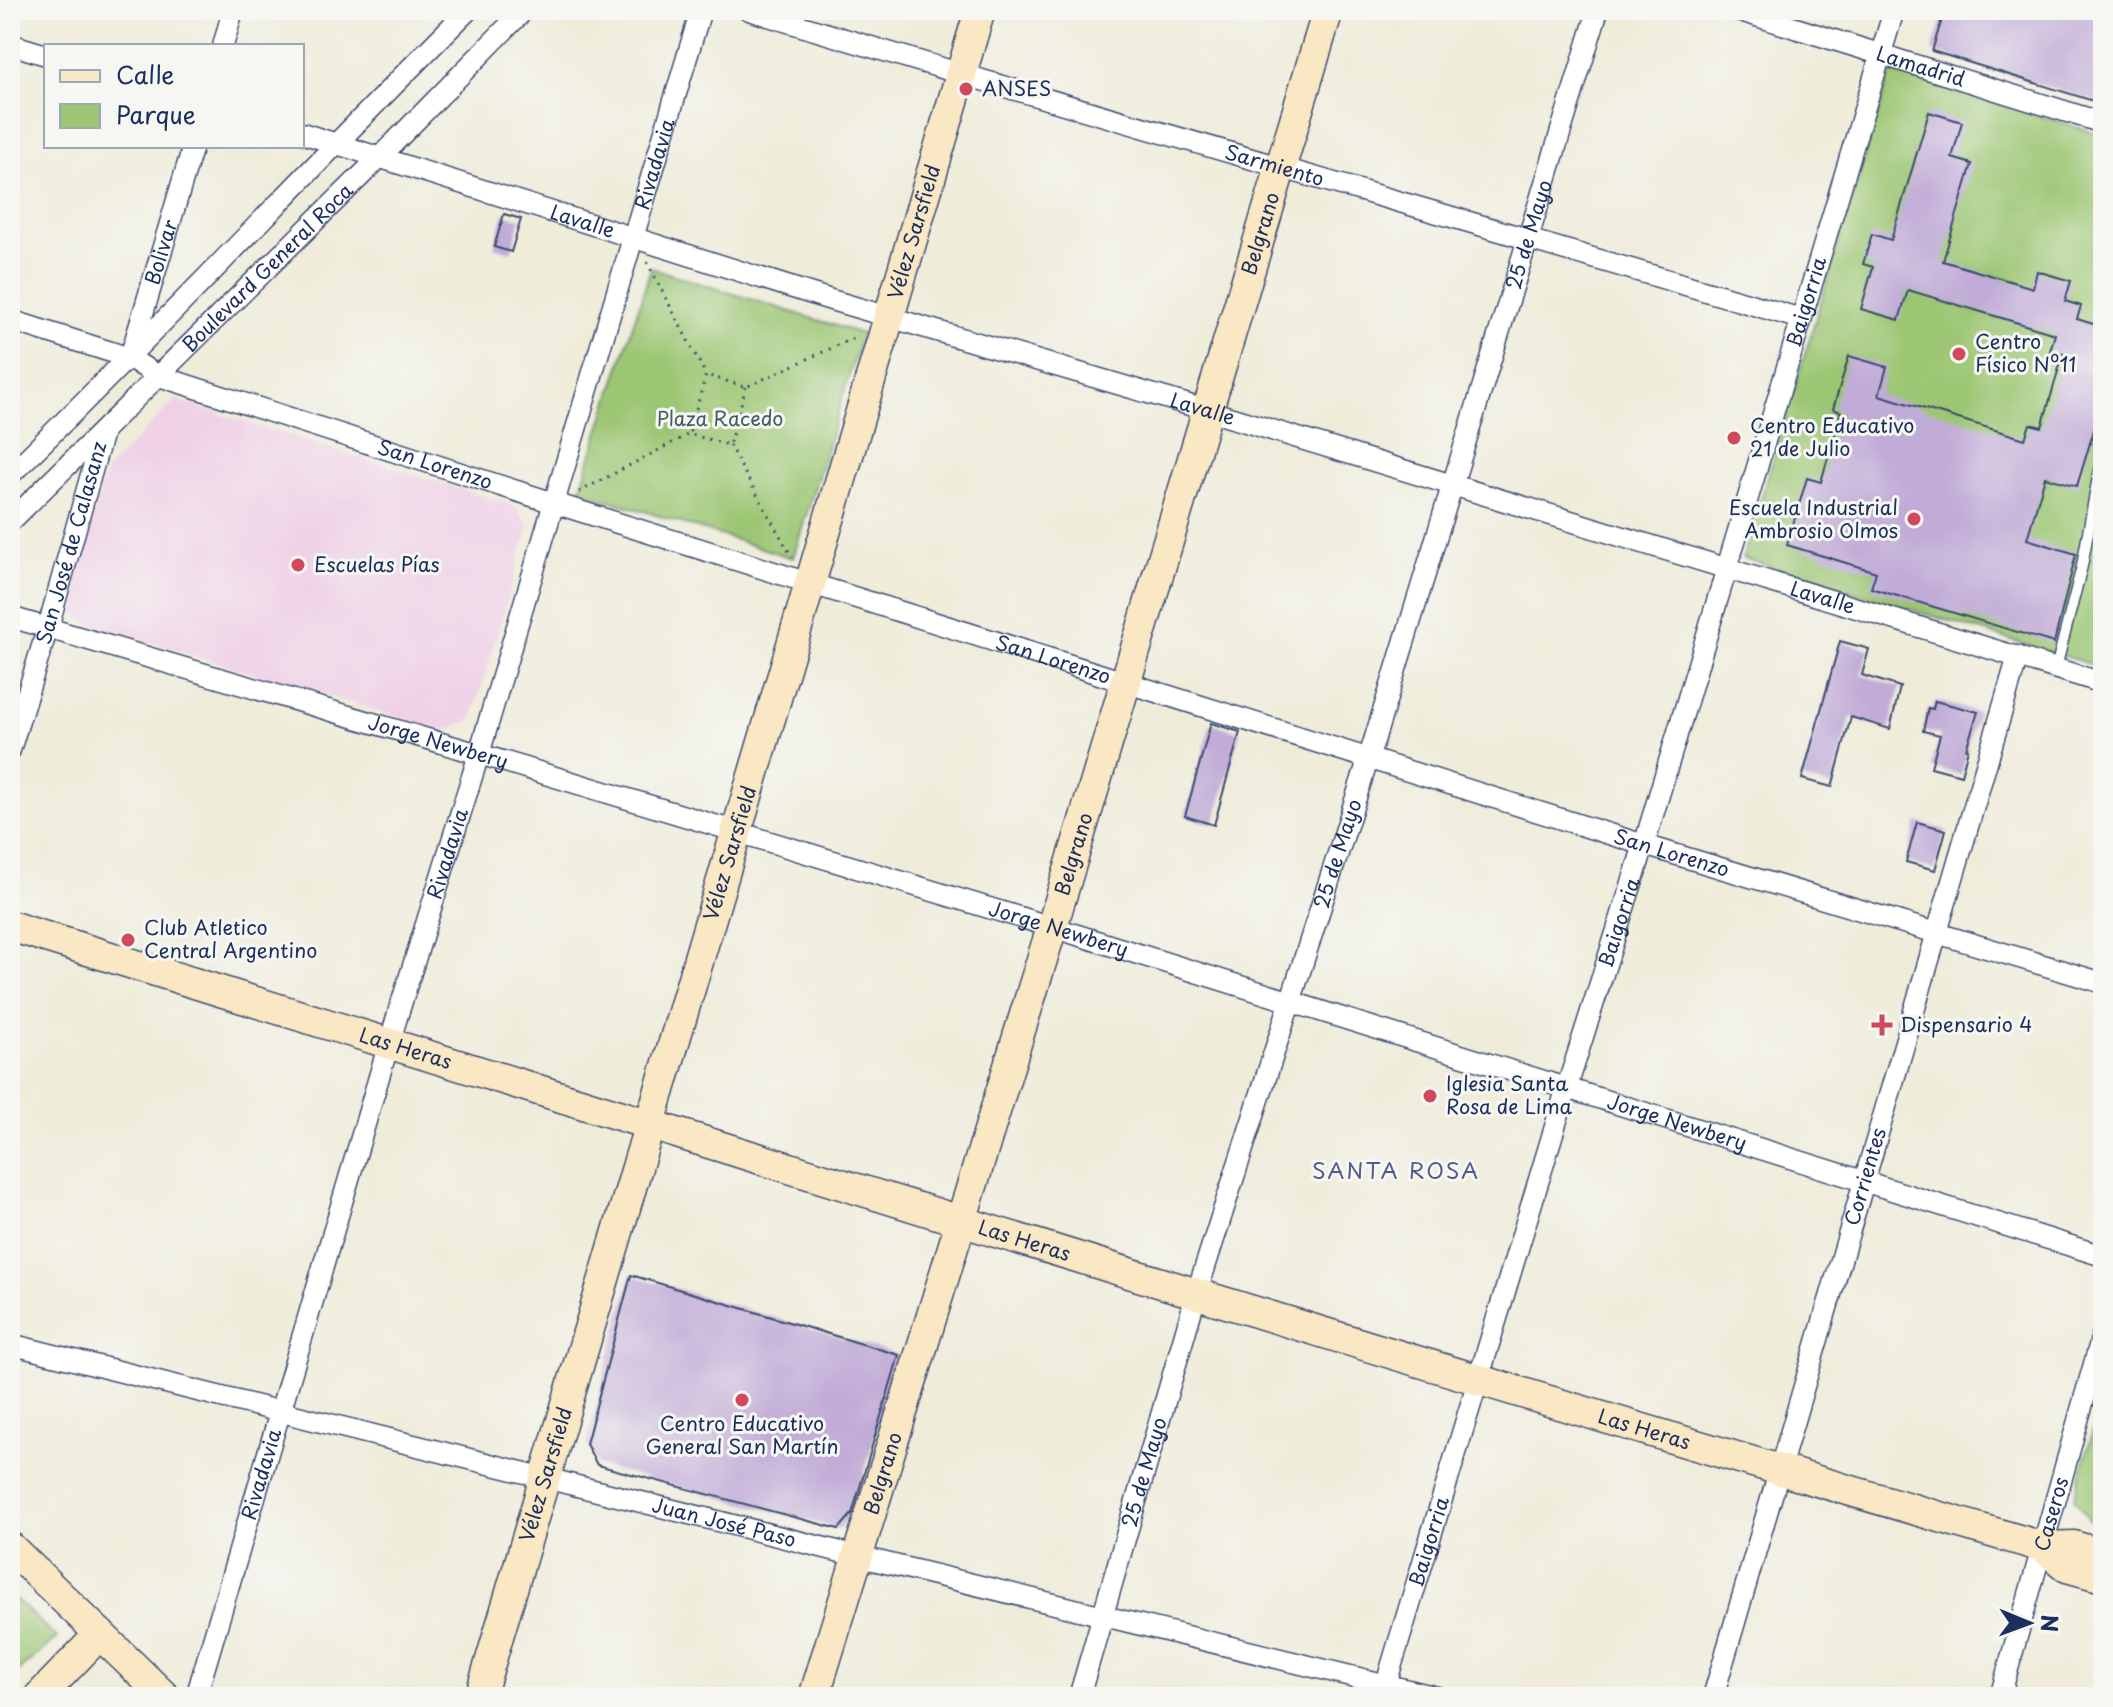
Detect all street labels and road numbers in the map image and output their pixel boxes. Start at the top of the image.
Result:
street label: Lamadrid [1873,38,1969,94]
street label: Rivadavia [626,114,682,213]
street label: Sarmiento [1222,136,1328,193]
street label: Vélez Sarsfield [879,161,947,303]
street label: Boulevard General Roca [175,175,360,358]
street label: 25 de Mayo [1497,176,1559,293]
street label: Belgrano [1233,188,1286,278]
street label: Lavalle [547,196,619,245]
street label: Bolivar [136,215,184,288]
street label: Baigorria [1778,253,1833,351]
street label: Lavalle [1167,384,1239,432]
street label: San Lorenzo [374,431,497,496]
street label: San José de Calasanz [28,438,114,648]
street label: Lavalle [1787,573,1859,621]
street label: San Lorenzo [992,626,1115,691]
street label: Jorge Newbery [365,706,512,776]
street label: Vélez Sarsfield [695,782,763,924]
street label: 25 de Mayo [1305,795,1369,912]
street label: Rivadavia [419,804,475,903]
street label: Belgrano [1046,809,1100,899]
street label: San Lorenzo [1610,820,1733,884]
street label: Baigorria [1590,873,1647,971]
street label: Jorge Newbery [985,893,1132,964]
street label: Las Heras [356,1019,456,1076]
street label: Jorge Newbery [1604,1086,1751,1158]
street label: Corrientes [1836,1124,1893,1229]
street label: Las Heras [975,1211,1075,1268]
street label: Las Heras [1594,1401,1694,1457]
street label: Vélez Sarsfield [511,1403,579,1545]
street label: 25 de Mayo [1113,1413,1174,1531]
street label: Rivadavia [233,1425,288,1523]
street label: Belgrano [855,1428,909,1518]
street label: Caseros [2026,1473,2075,1555]
street label: Juan José Paso [649,1489,799,1554]
street label: Baigorria [1400,1493,1456,1591]

